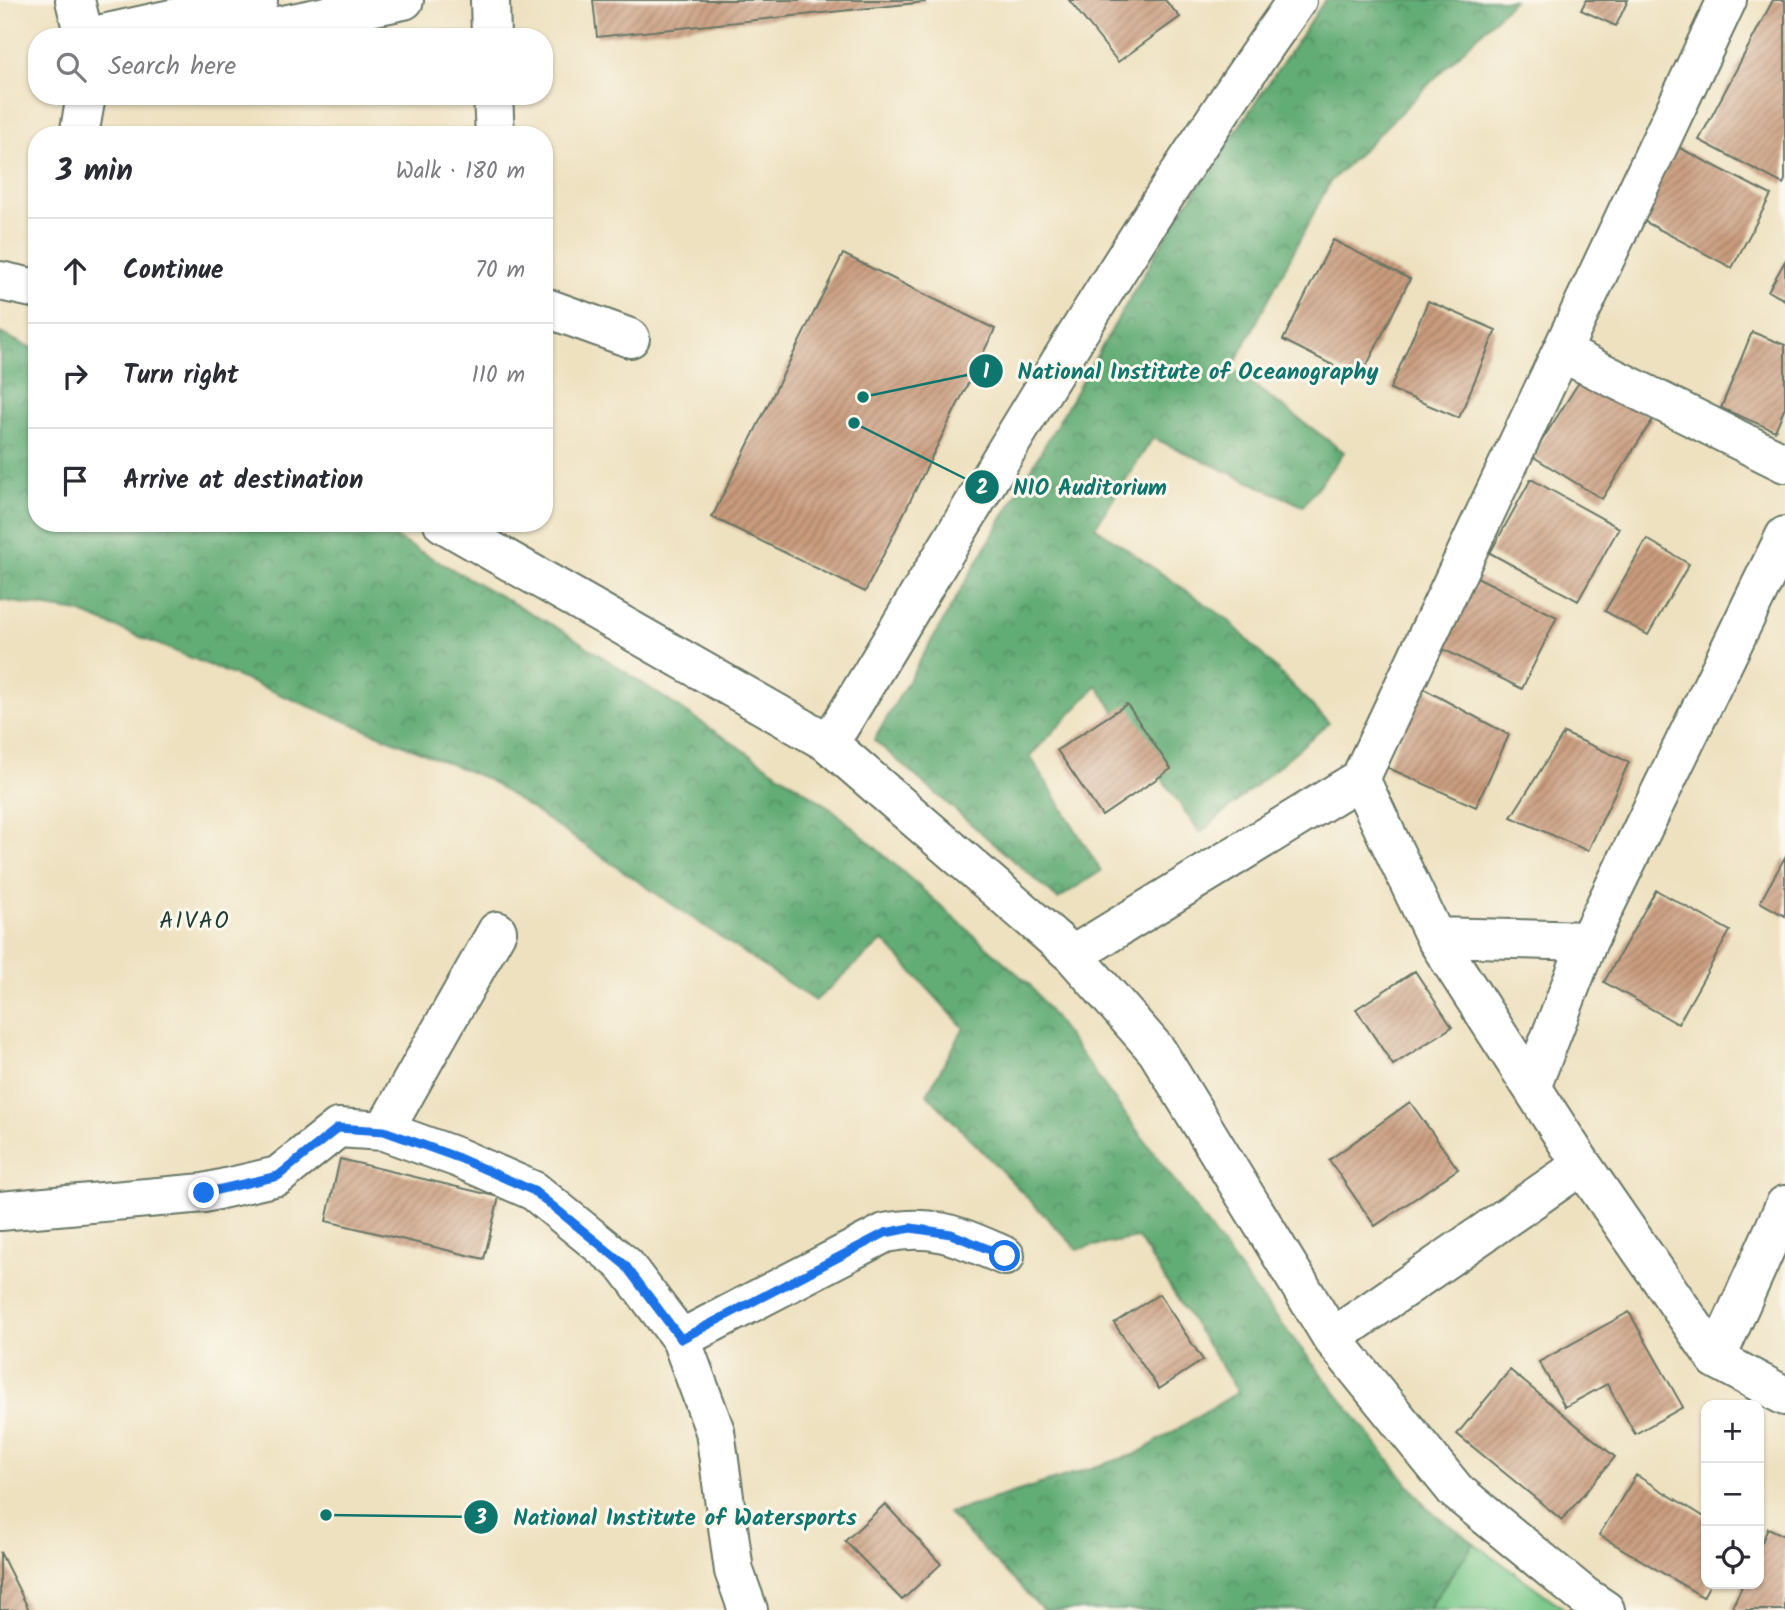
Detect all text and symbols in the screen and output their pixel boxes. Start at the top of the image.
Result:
search box [28,28,553,105]
text: Search here [108,46,236,88]
icon: search [52,48,90,86]
text: 3 min [56,148,133,196]
text: Walk · 180 m [396,154,525,190]
text: Continue [123,250,224,292]
icon: ahead [56,252,94,290]
text: 70 m [475,253,525,289]
callout: National Institute of Oceanography [968,349,1392,393]
text: Turn right [123,355,239,397]
text: National Institute of Oceanography [1018,355,1378,391]
text: 1 [983,356,990,389]
icon: right [56,357,94,395]
text: 110 m [472,358,525,394]
text: Arrive at destination [123,460,363,502]
icon: arrive [56,462,94,500]
callout: NIO Auditorium [964,465,1181,509]
text: NIO Auditorium [1013,471,1167,507]
text: 2 [976,472,988,505]
district label: AIVAO [159,904,231,940]
route end [188,1177,219,1208]
route start [989,1240,1020,1271]
map controls [1701,1400,1764,1589]
button: + [1701,1400,1764,1463]
button: − [1701,1463,1764,1526]
callout: National Institute of Watersports [464,1495,870,1539]
text: National Institute of Watersports [513,1501,857,1537]
text: 3 [474,1502,487,1535]
button: locate [1701,1526,1764,1589]

